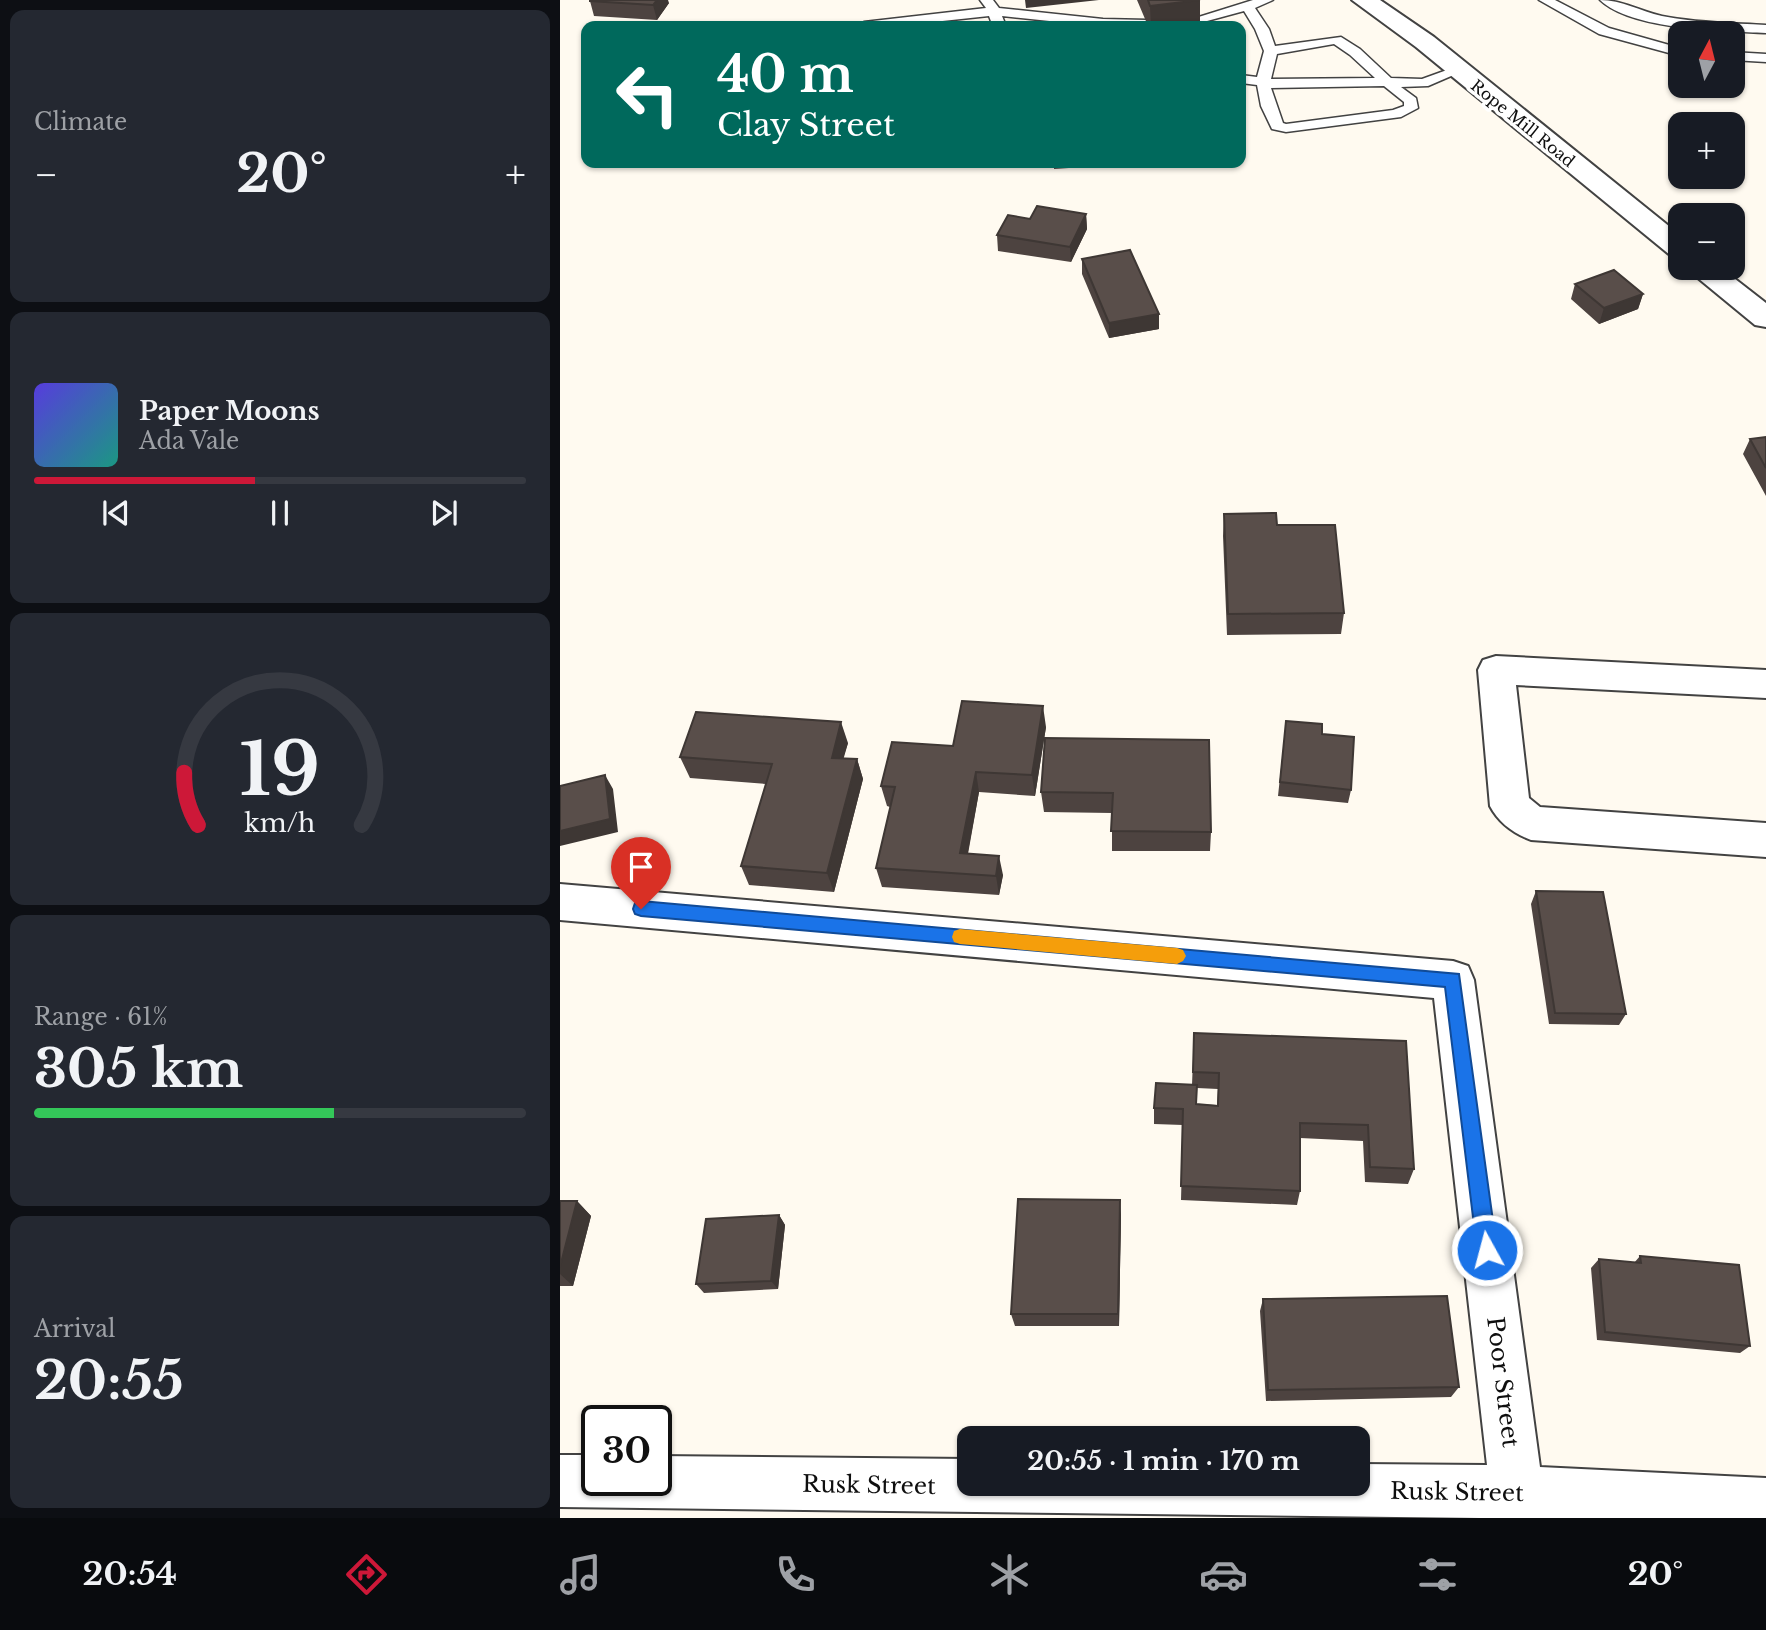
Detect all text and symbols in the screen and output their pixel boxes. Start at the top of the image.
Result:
north arrow [1668,21,1745,98]
map controls [1668,21,1745,280]
text: 40 m [717,44,854,105]
icon: left [602,49,693,140]
street label: Rope Mill Road [1467,75,1579,171]
text: Clay Street [717,105,895,145]
text: Climate [34,108,127,136]
button: + [1668,112,1745,189]
text: 20° [236,142,327,206]
text: − [34,151,58,198]
text: + [505,151,526,198]
button: − [1668,203,1745,280]
text: Paper Moons [139,395,320,427]
text: Ada Vale [139,427,239,455]
icon: previous [97,494,135,532]
icon: pause [261,494,299,532]
icon: next [425,494,463,532]
text: 19 [240,724,320,815]
text: km/h [245,808,315,839]
pin [611,837,671,909]
icon: arrive [622,848,660,886]
text: Range · 61% [34,1003,168,1031]
text: 305 km [34,1037,243,1101]
position arrow [1450,1213,1524,1287]
text: Arrival [34,1315,115,1343]
street label: Poor Street [1481,1315,1525,1449]
text: 20:55 [34,1349,184,1413]
speed limit sign: 30 [581,1405,672,1496]
text: 20:55 · 1 min · 170 m [1027,1445,1300,1477]
street label: Rusk Street [802,1470,936,1500]
street label: Rusk Street [1390,1477,1524,1507]
icon: directions [342,1550,391,1599]
icon: music [556,1550,605,1599]
icon: phone [771,1550,820,1599]
icon: climate [985,1550,1034,1599]
icon: car [1199,1550,1248,1599]
icon: filters [1413,1550,1462,1599]
text: 20:54 [83,1554,177,1594]
text: 20° [1628,1554,1683,1594]

